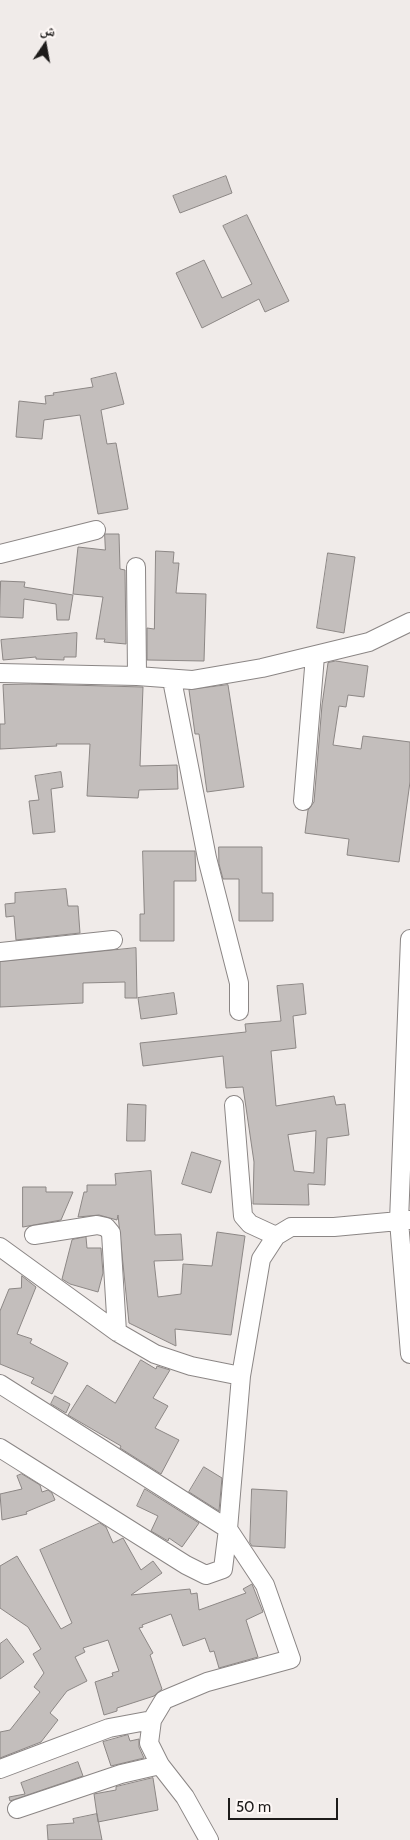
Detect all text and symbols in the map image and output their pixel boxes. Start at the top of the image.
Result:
north arrow [20,20,70,70]
text: ش [39,20,57,41]
scale bar [230,1788,340,1820]
text: 50 m [236,1798,271,1816]

